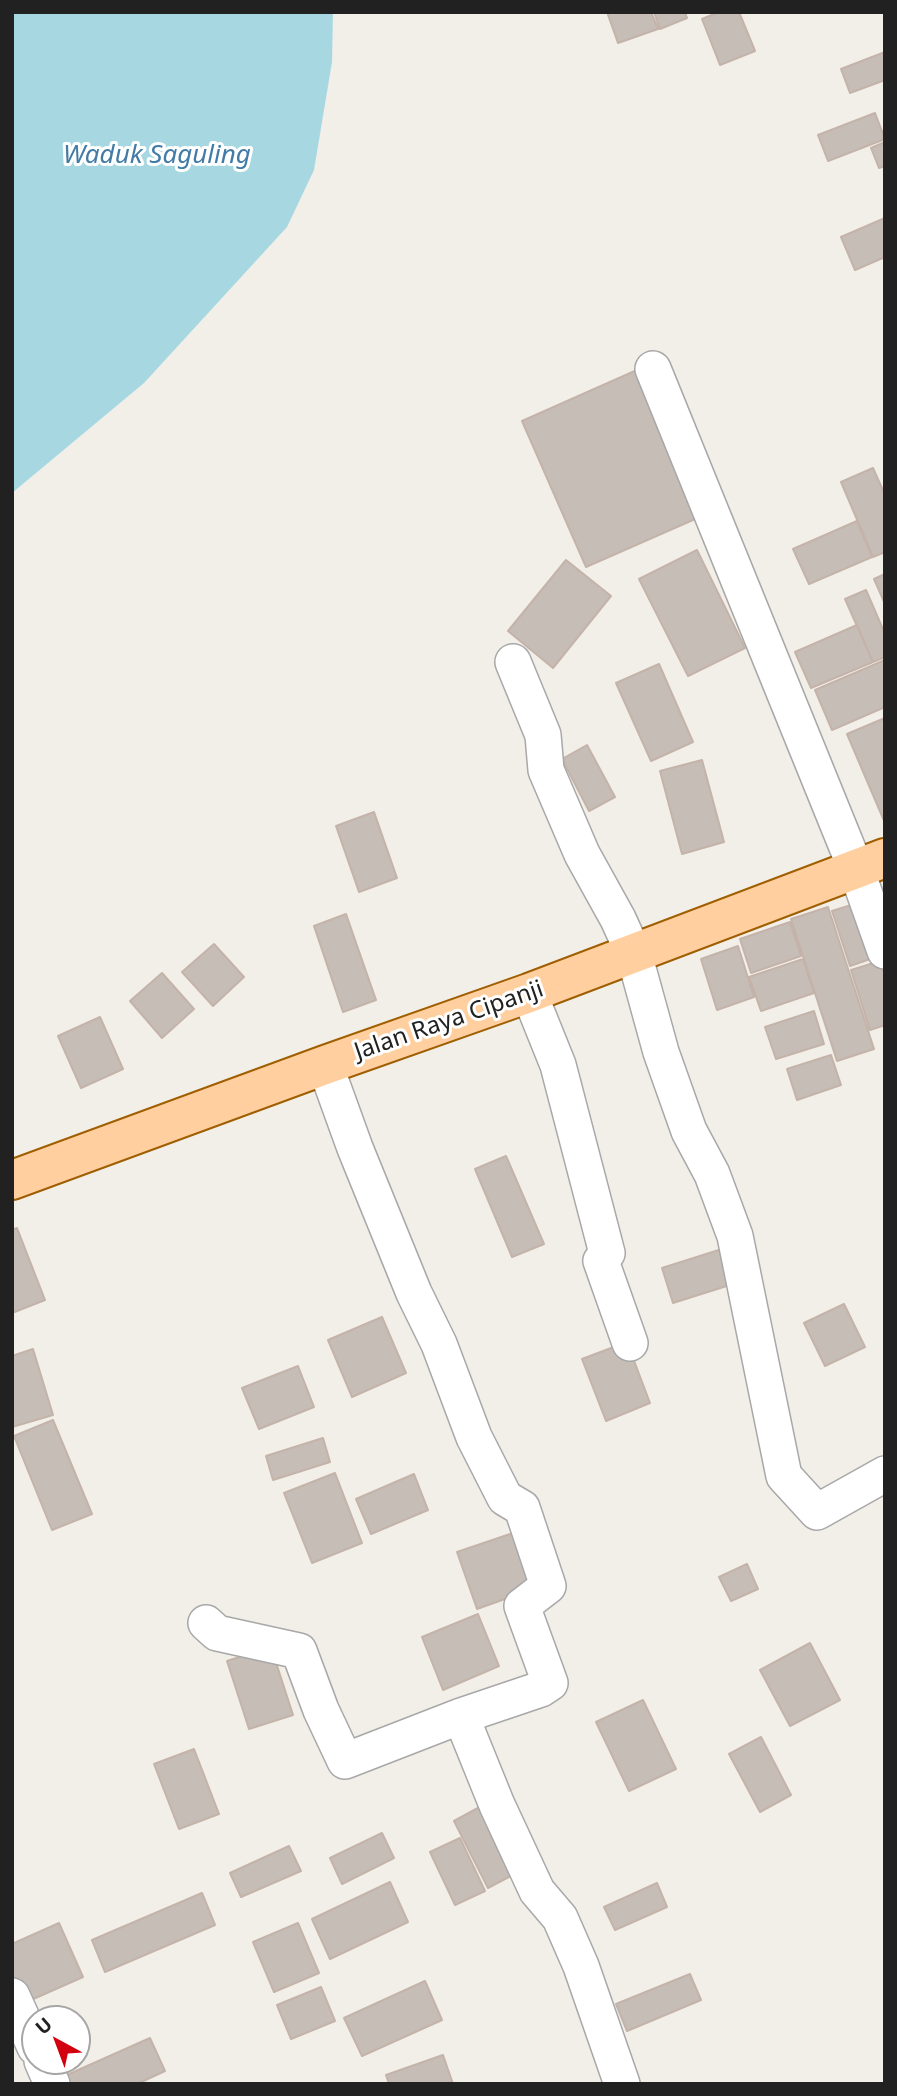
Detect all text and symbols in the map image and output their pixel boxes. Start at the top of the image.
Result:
water label: Waduk Saguling [63,140,251,172]
street label: Jalan Raya Cipanji [351,975,547,1067]
north arrow [21,2005,91,2075]
text: U [30,2011,57,2040]

